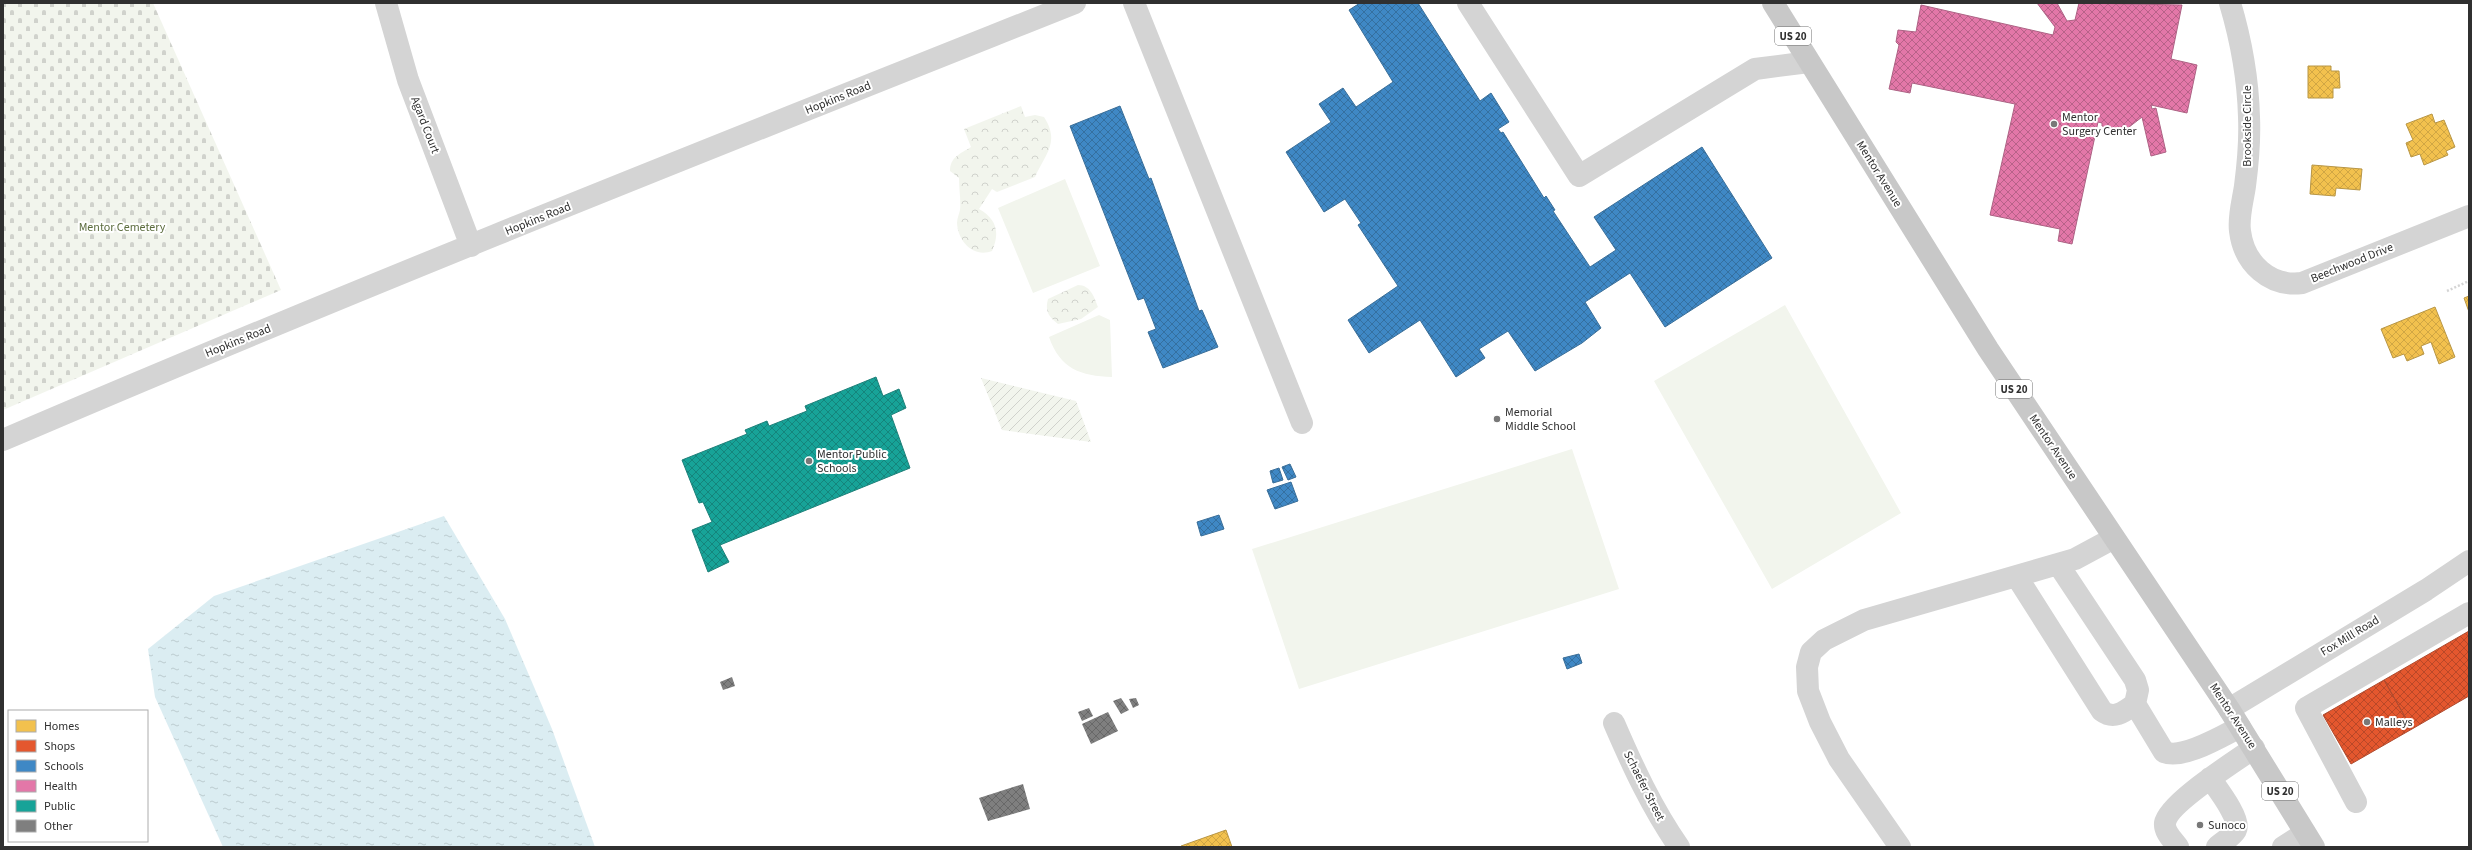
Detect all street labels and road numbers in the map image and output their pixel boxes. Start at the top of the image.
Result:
road number: US 20 [1775,27,1811,45]
street label: Hopkins Road [803,77,873,119]
street label: Brookside Circle [2239,85,2256,167]
street label: Agard Court [406,94,444,156]
street label: Mentor Avenue [1852,138,1906,210]
street label: Hopkins Road [503,198,573,240]
street label: Beechwood Drive [2308,239,2396,287]
street label: Hopkins Road [203,320,273,362]
road number: US 20 [1996,380,2032,398]
street label: Mentor Avenue [2025,411,2081,483]
street label: Fox Mill Road [2317,612,2383,660]
street label: Mentor Avenue [2205,680,2261,752]
street label: Schaefer Street [1619,748,1669,824]
road number: US 20 [2262,782,2298,800]

